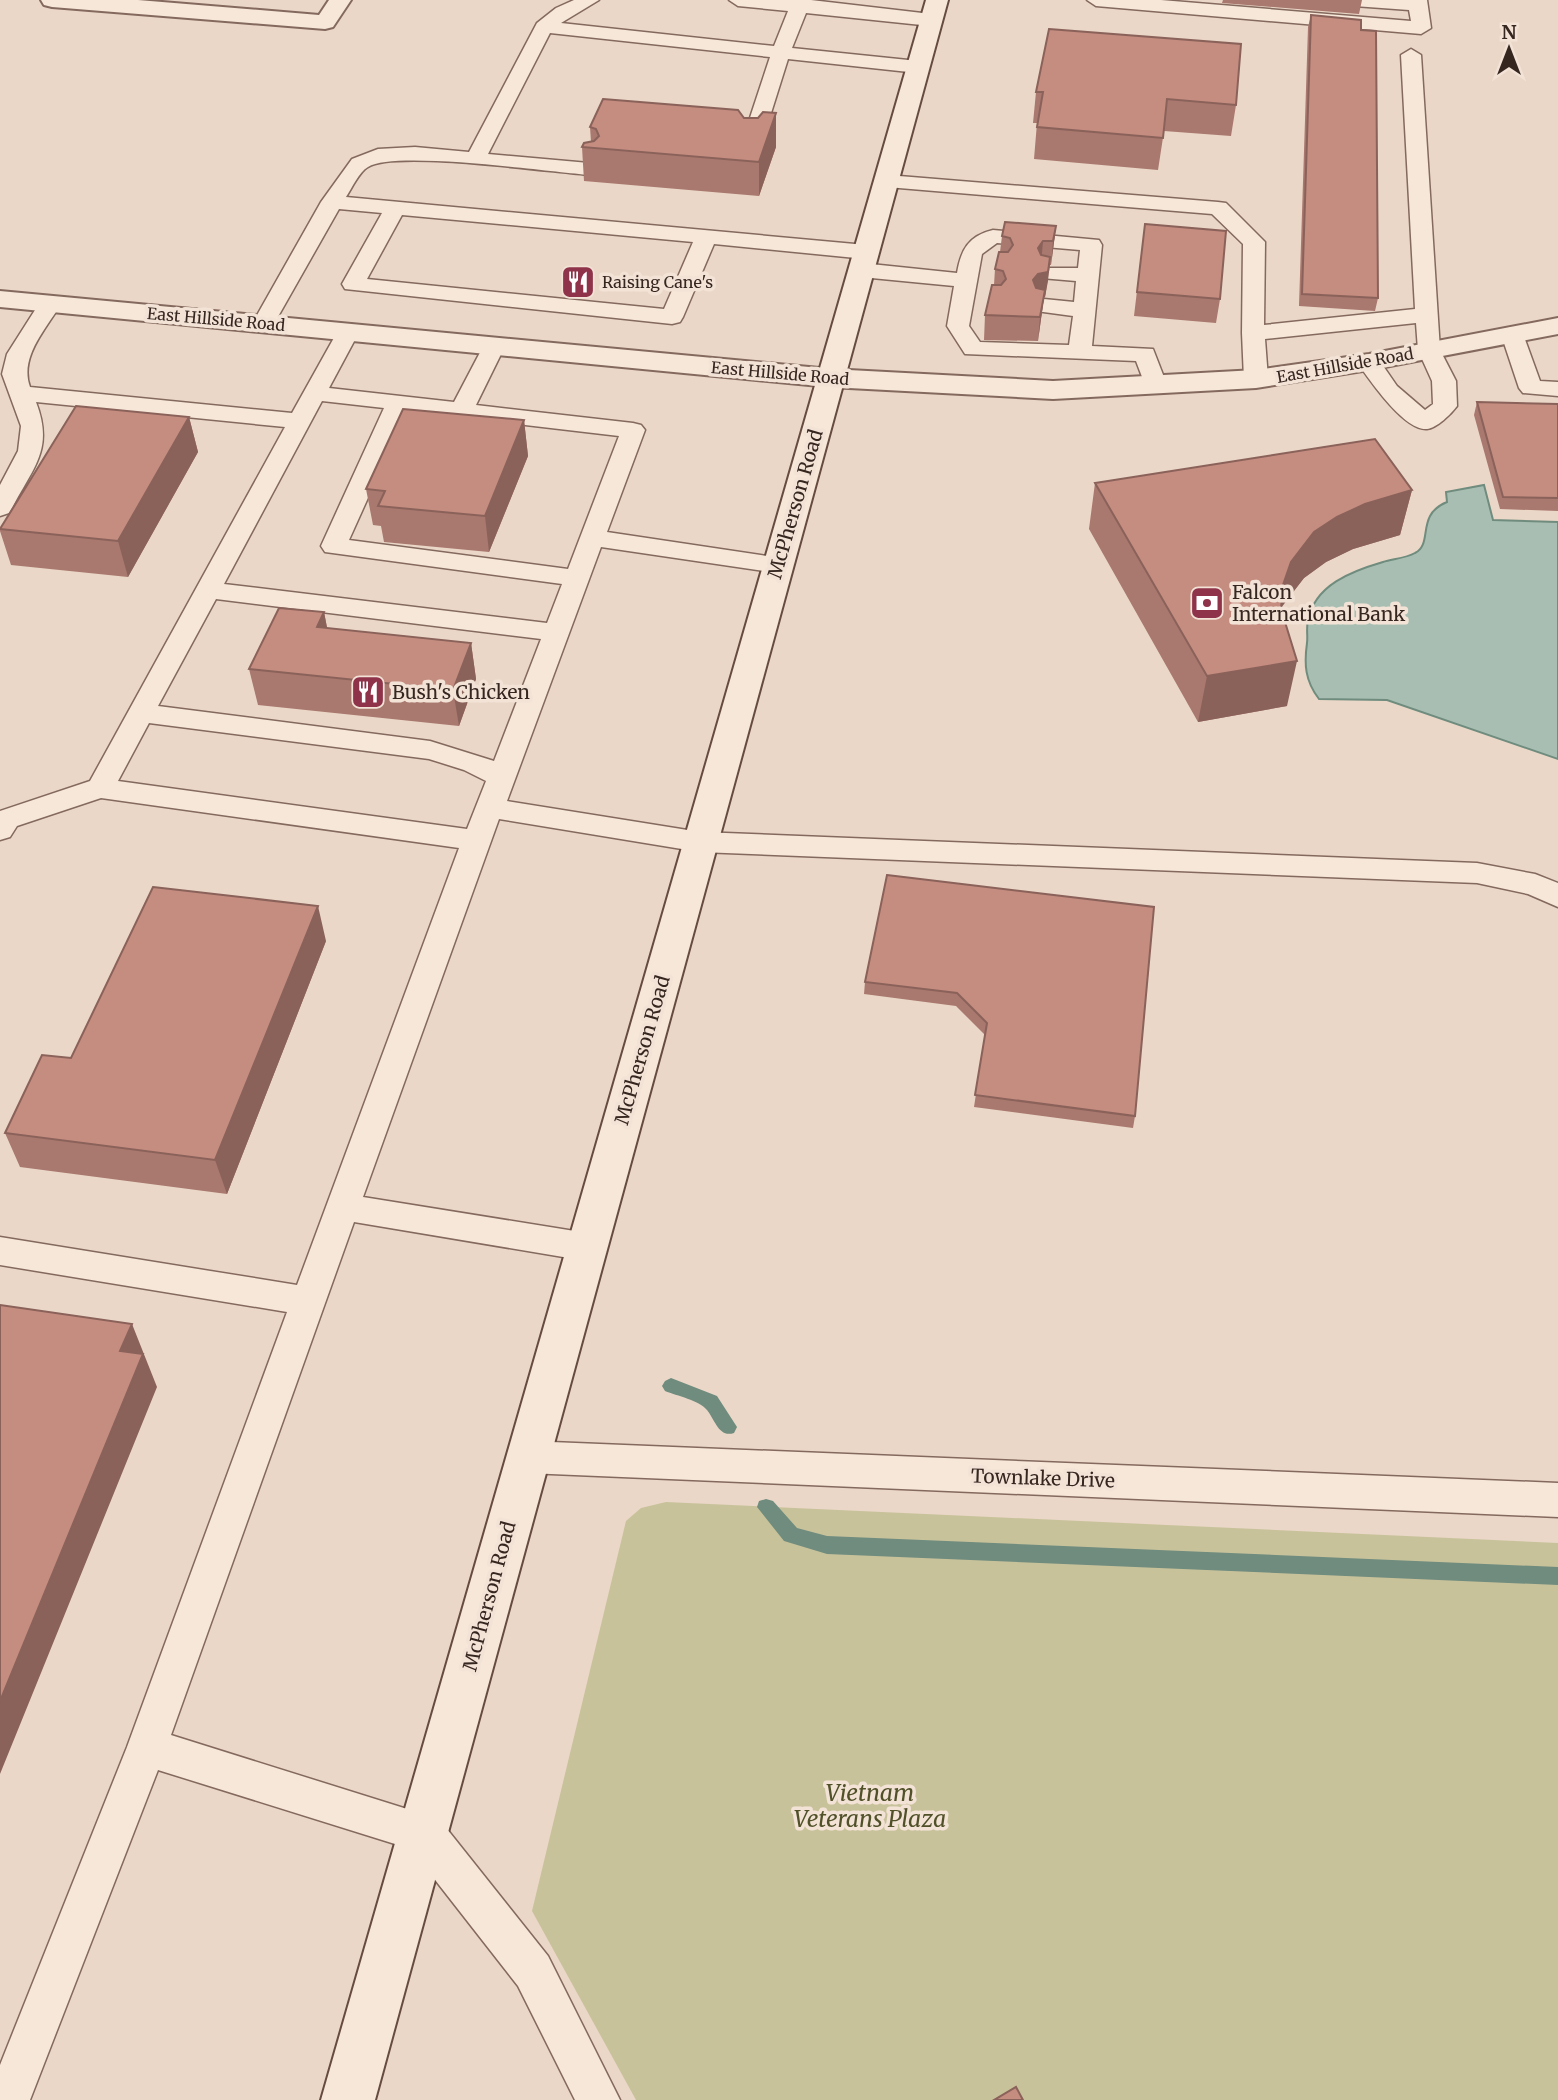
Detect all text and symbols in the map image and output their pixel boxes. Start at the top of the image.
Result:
north arrow [1474,14,1544,84]
text: N [1501,20,1517,44]
restaurant icon: Raising Cane's [559,263,597,301]
place label: Raising Cane's [602,272,713,292]
street label: East Hillside Road [146,303,286,335]
street label: East Hillside Road [1275,343,1415,387]
street label: East Hillside Road [710,357,850,389]
street label: McPherson Road [762,427,828,581]
place label: Falcon International Bank [1232,580,1405,626]
bank icon: Falcon International Bank [1188,584,1226,622]
restaurant icon: Bush's Chicken [349,673,387,711]
place label: Bush's Chicken [392,680,530,704]
street label: McPherson Road [609,973,675,1127]
street label: Townlake Drive [971,1463,1115,1493]
street label: McPherson Road [457,1518,521,1674]
park label: Vietnam Veterans Plaza [794,1778,946,1833]

